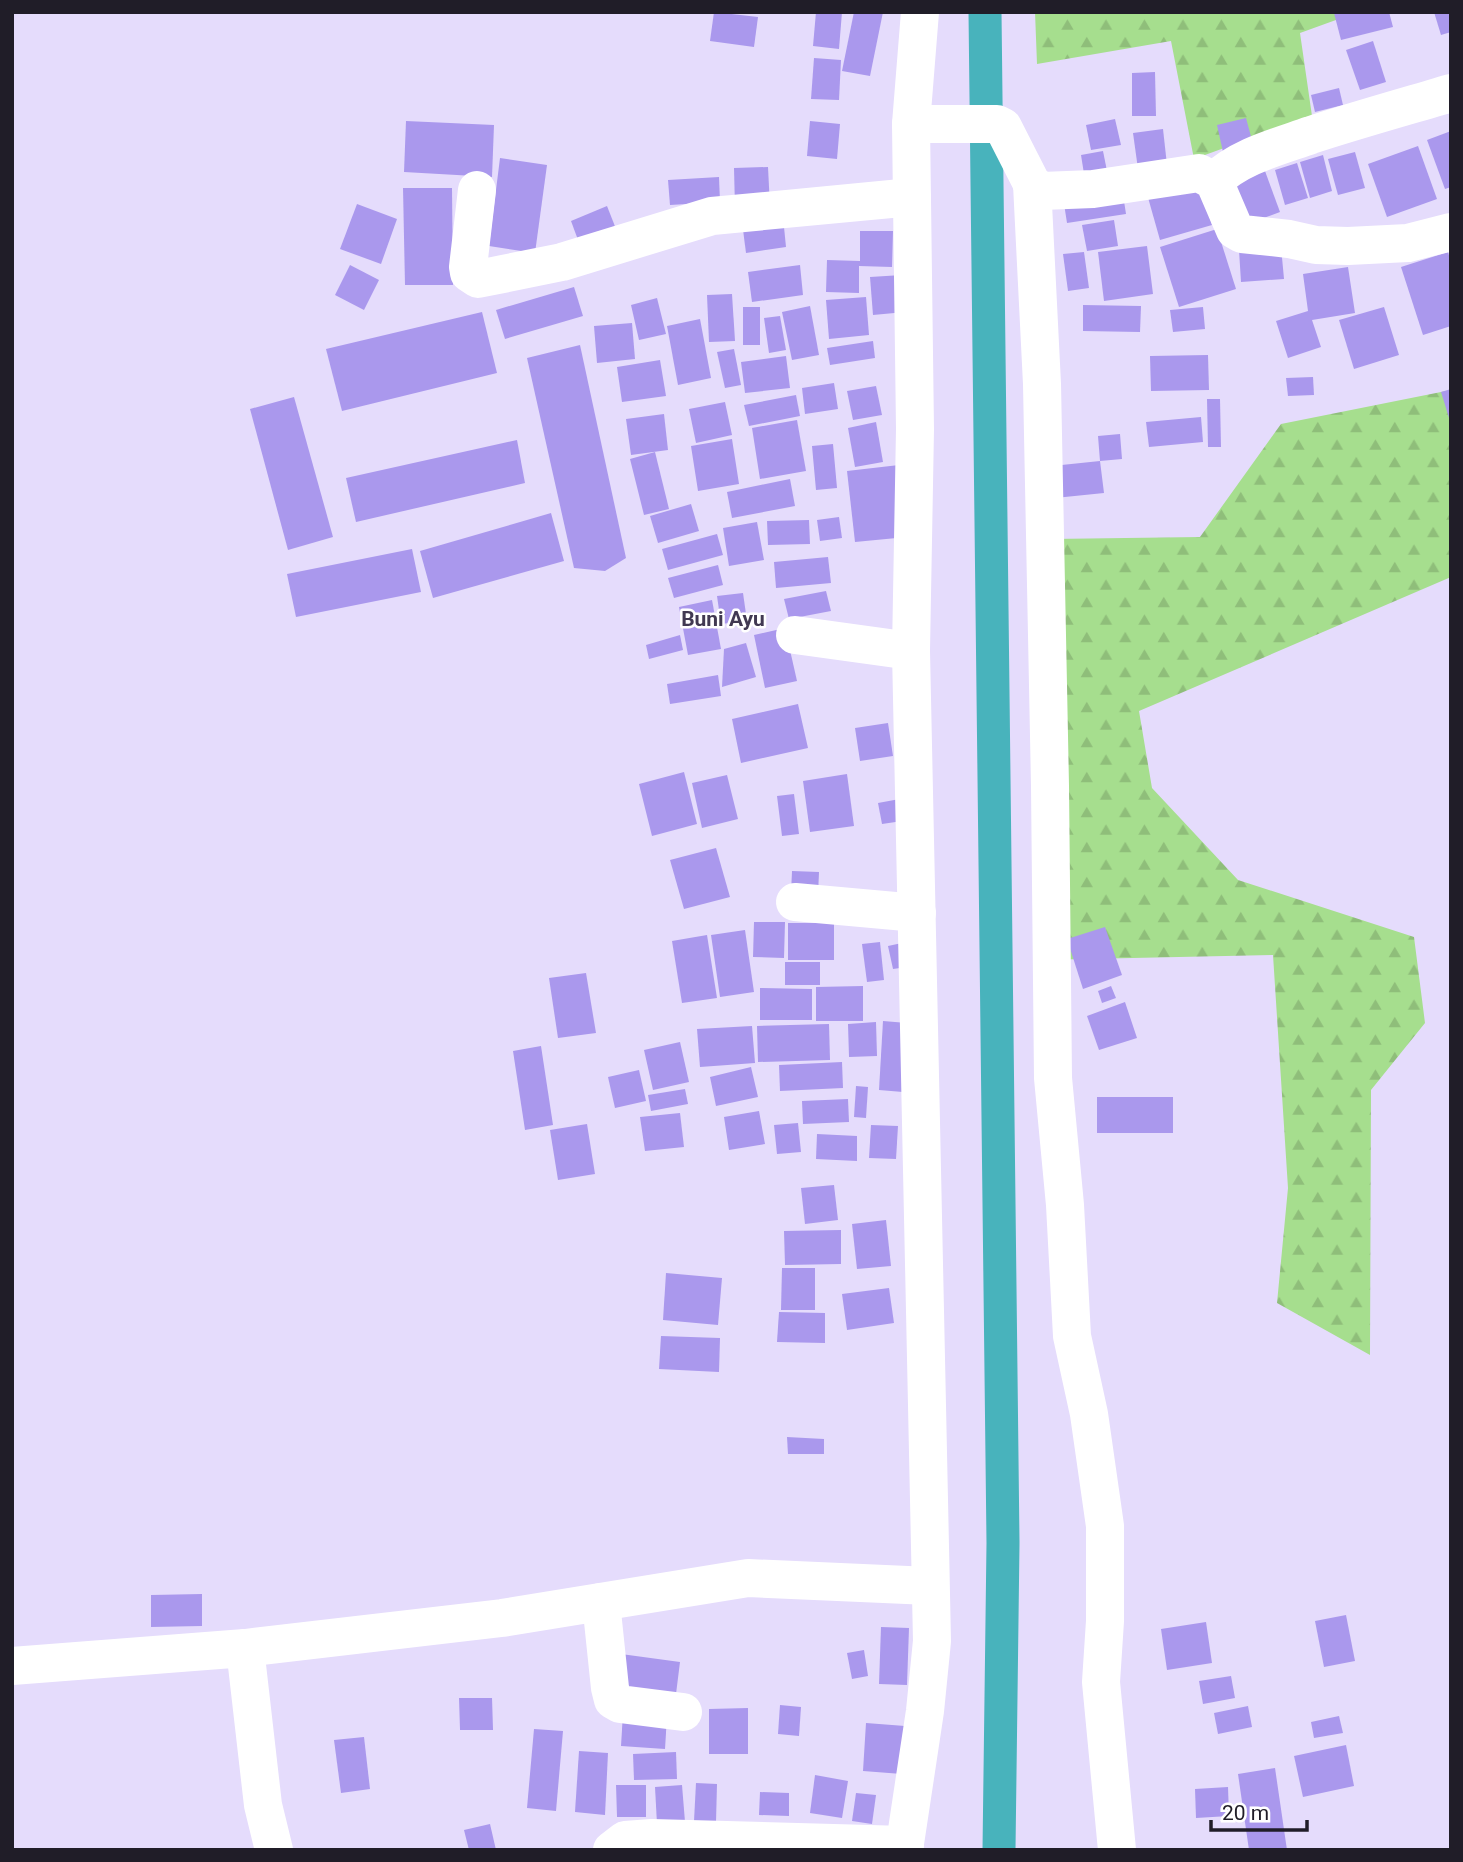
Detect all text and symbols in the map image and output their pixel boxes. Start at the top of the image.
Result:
district label: Buni Ayu [681,607,765,631]
scale bar [1211,1788,1307,1832]
text: 20 m [1222,1801,1269,1825]

